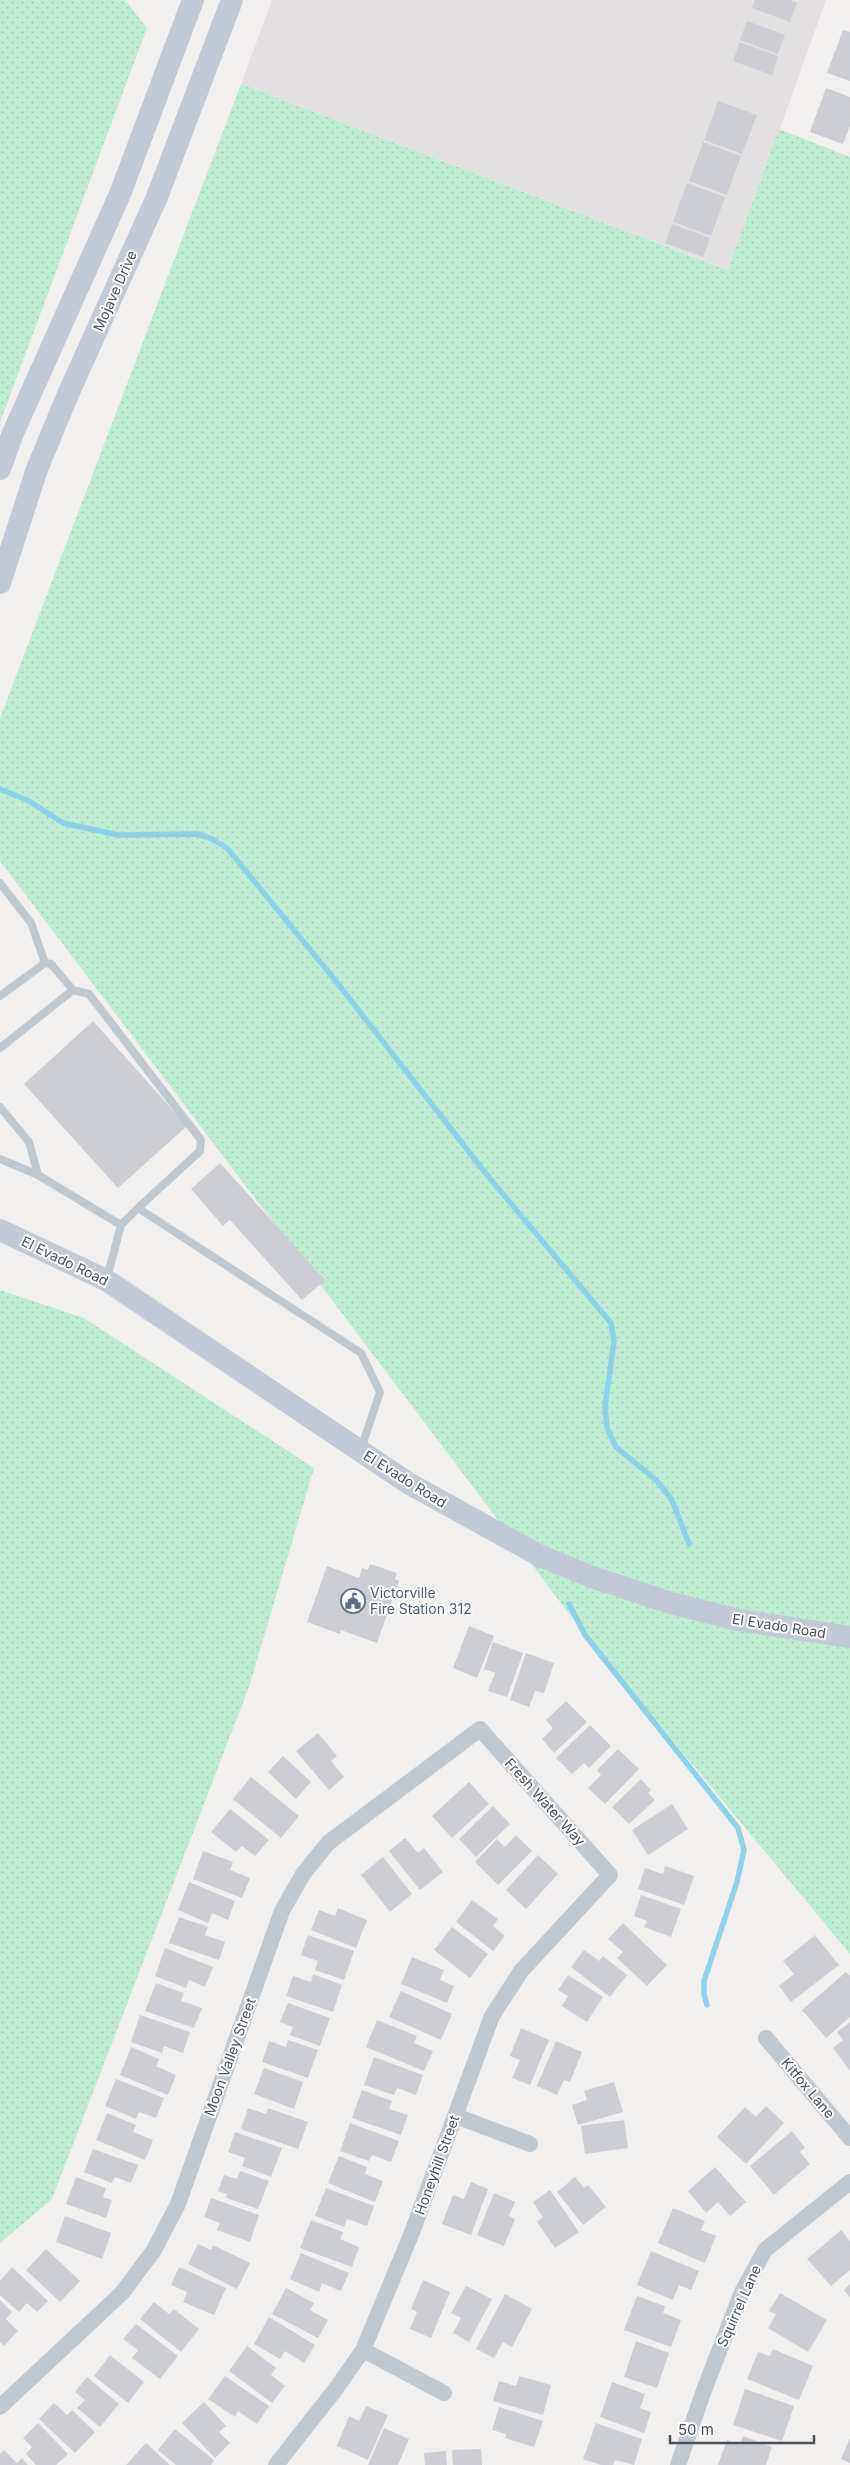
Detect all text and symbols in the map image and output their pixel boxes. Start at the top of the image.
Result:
street label: Mojave Drive [89,248,140,334]
street label: El Evado Road [19,1232,111,1289]
street label: El Evado Road [361,1446,450,1511]
place label: Victorville Fire Station 312 [370,1584,472,1617]
public building icon: Victorville Fire Station 312 [340,1588,366,1614]
street label: El Evado Road [731,1610,827,1641]
street label: Fresh Water Way [502,1754,589,1849]
street label: Moon Valley Street [200,1995,259,2118]
street label: Kitfox Lane [778,2054,839,2121]
street label: Honeyhill Street [411,2112,463,2217]
street label: Squirrel Lane [713,2262,764,2349]
scale bar [670,2412,814,2444]
text: 50 m [678,2420,714,2439]

